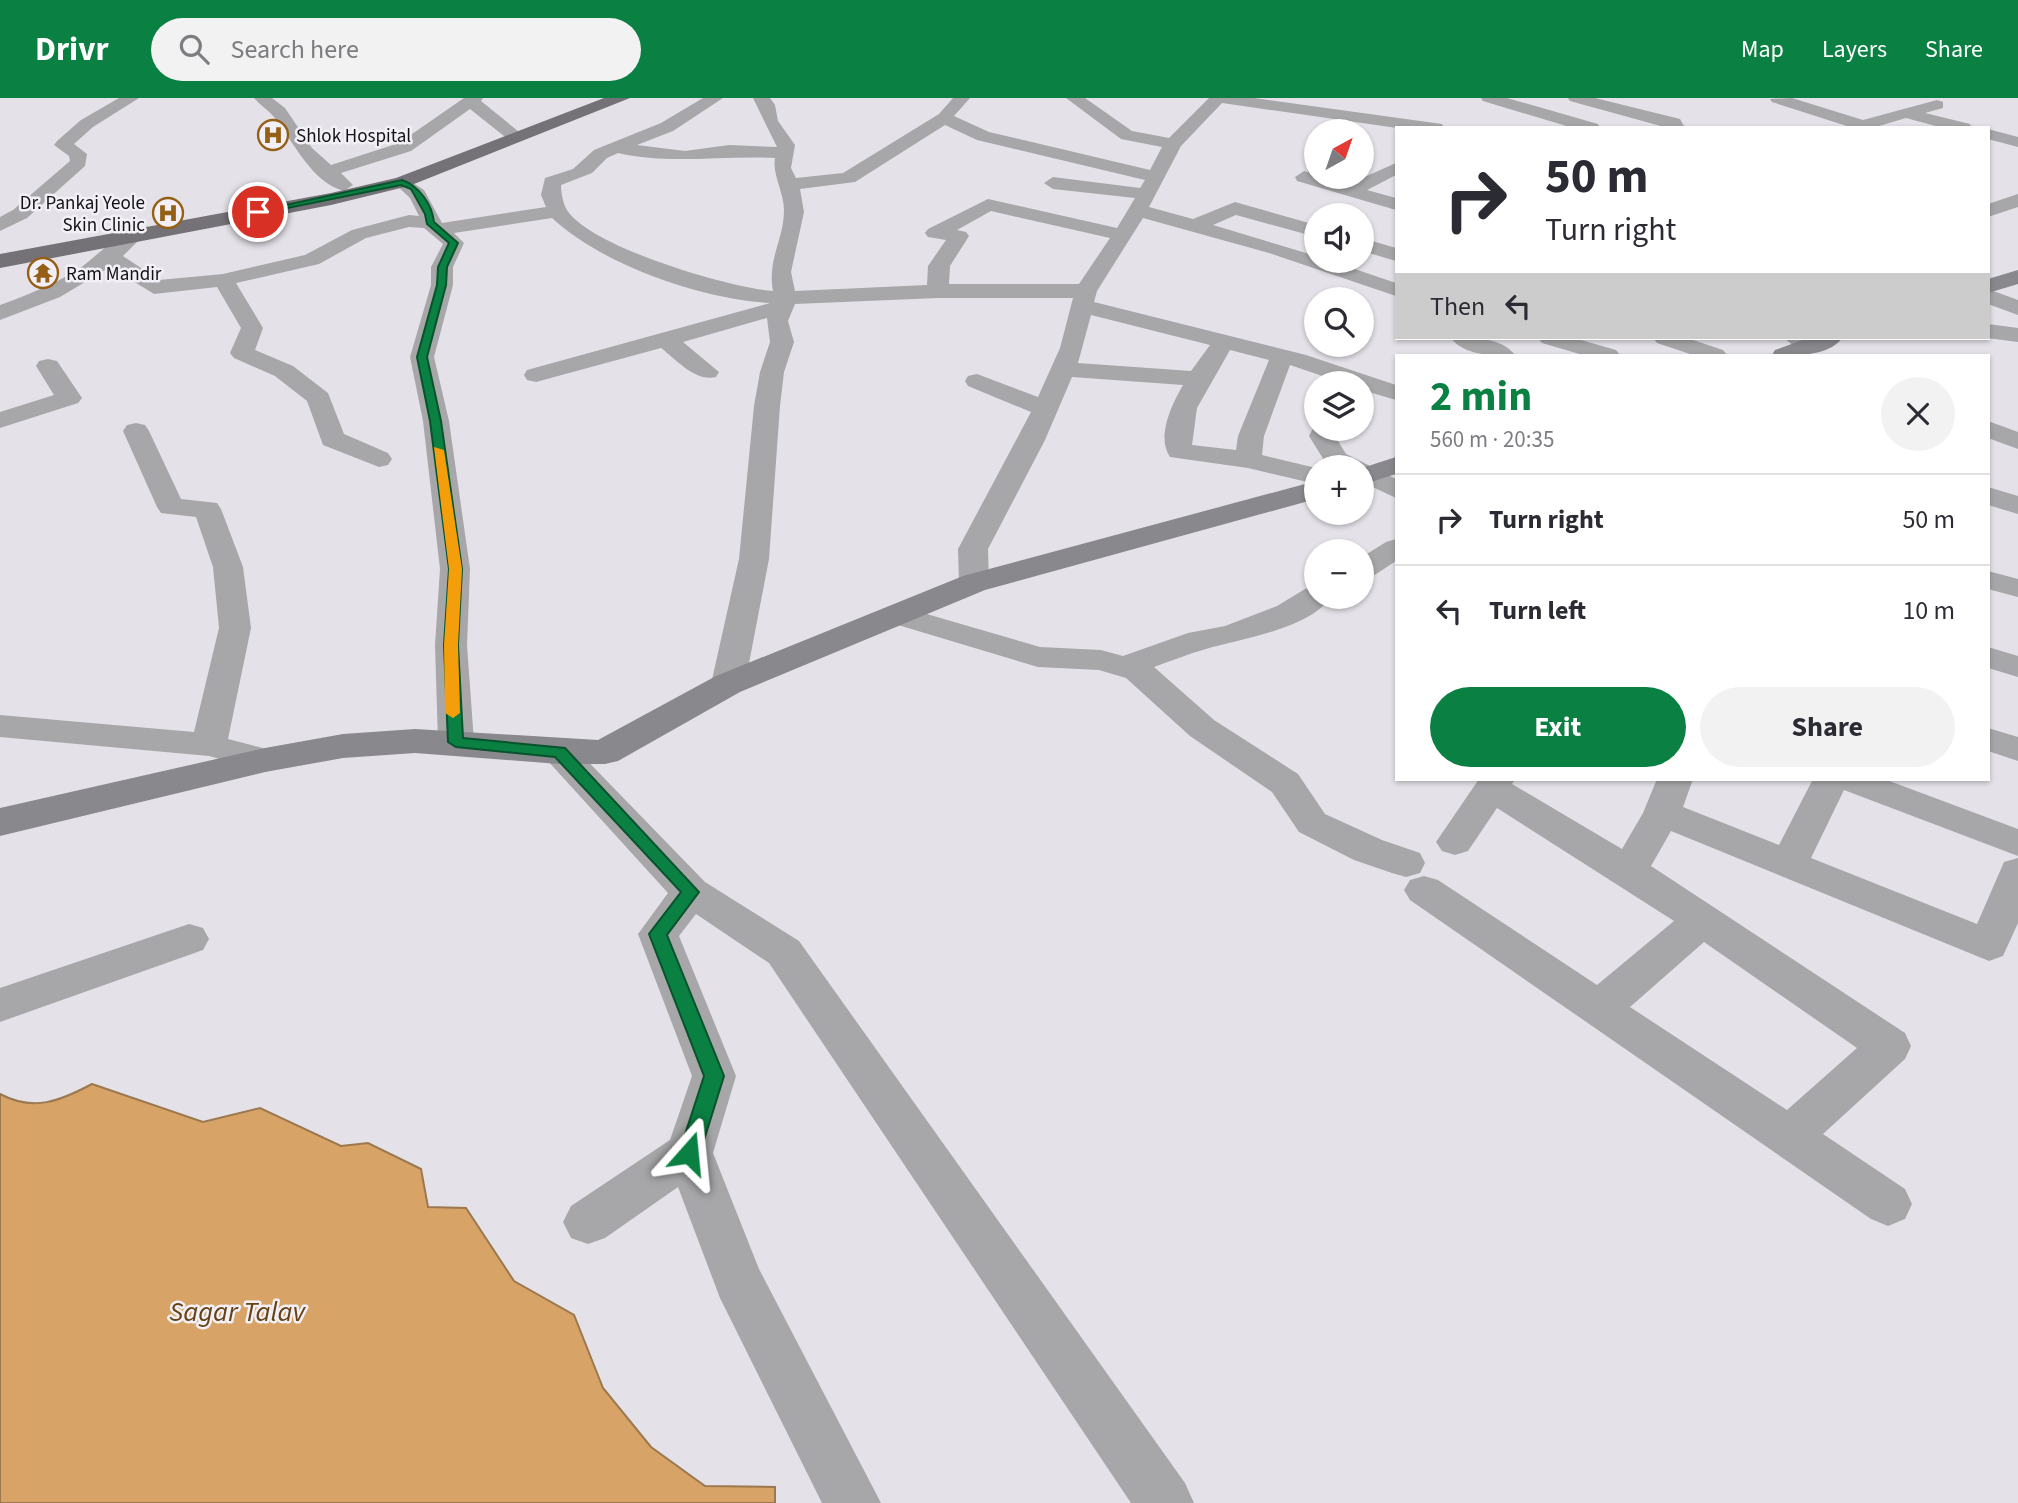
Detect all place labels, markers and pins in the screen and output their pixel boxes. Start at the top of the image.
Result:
hospital icon: Shlok Hospital [256,118,290,152]
place label: Shlok Hospital [296,123,411,150]
pin [228,182,288,242]
place label: Dr. Pankaj Yeole Skin Clinic [20,190,145,239]
hospital icon: Dr. Pankaj Yeole Skin Clinic [151,196,185,230]
temple icon: Ram Mandir [26,256,60,290]
place label: Ram Mandir [66,261,162,288]

